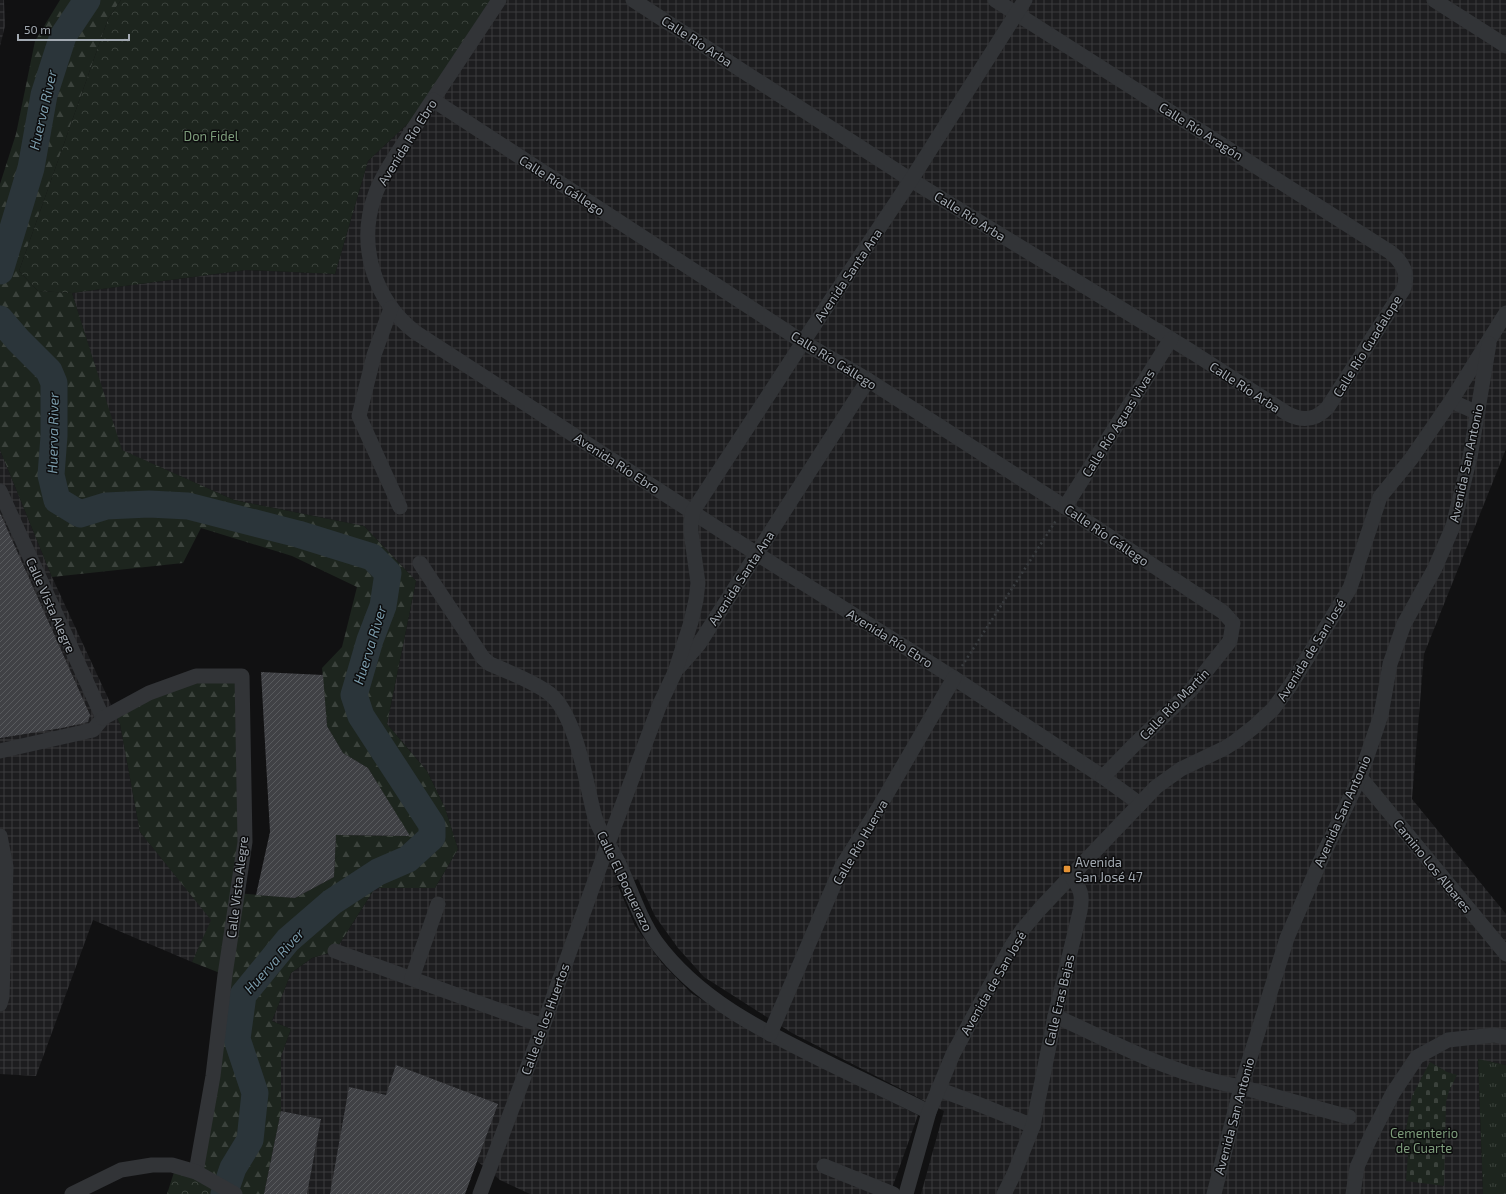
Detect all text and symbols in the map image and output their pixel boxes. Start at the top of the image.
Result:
street label: Calle Río Arba [659,12,735,70]
scale bar [18,16,129,42]
text: 50 m [24,22,51,36]
water label: Huerva River [25,68,60,152]
street label: Avenida Río Ebro [374,96,440,188]
street label: Calle Río Aragón [1156,99,1246,163]
park label: Don Fidel [184,128,239,144]
street label: Calle Río Gállego [516,152,608,218]
street label: Calle Río Arba [931,188,1009,244]
street label: Avenida Santa Ana [811,225,885,325]
street label: Calle Río Guadalope [1329,292,1405,400]
street label: Calle Río Gállego [788,327,880,393]
street label: Calle Río Arba [1207,358,1283,416]
street label: Calle Río Aguas Vivas [1078,366,1158,480]
water label: Huerva River [43,392,62,474]
street label: Avenida San Antonio [1446,402,1486,524]
street label: Avenida Río Ebro [571,429,663,497]
street label: Calle Río Gállego [1062,501,1152,569]
street label: Avenida Santa Ana [705,528,777,628]
street label: Calle Vista Alegre [23,555,79,655]
street label: Avenida de San José [1273,596,1349,704]
water label: Huerva River [349,603,390,686]
street label: Avenida Río Ebro [844,605,936,671]
street label: Calle Río Martín [1136,665,1212,743]
street label: Avenida San Antonio [1310,753,1374,869]
street label: Calle Río Huerva [829,796,891,888]
street label: Camino Los Albares [1390,816,1476,916]
street label: Calle El Boquerazo [594,828,656,934]
street label: Calle Vista Alegre [223,835,251,939]
place label: Avenida San José 47 [1075,854,1143,885]
marker: Avenida San José 47 [1062,864,1072,874]
water label: Huerva River [240,924,308,997]
street label: Avenida de San José [957,928,1029,1038]
street label: Calle Eras Bajas [1041,953,1077,1047]
street label: Calle de los Huertos [517,961,573,1077]
street label: Avenida San Antonio [1211,1056,1257,1176]
park label: Cementerio de Cuarte [1390,1125,1458,1156]

